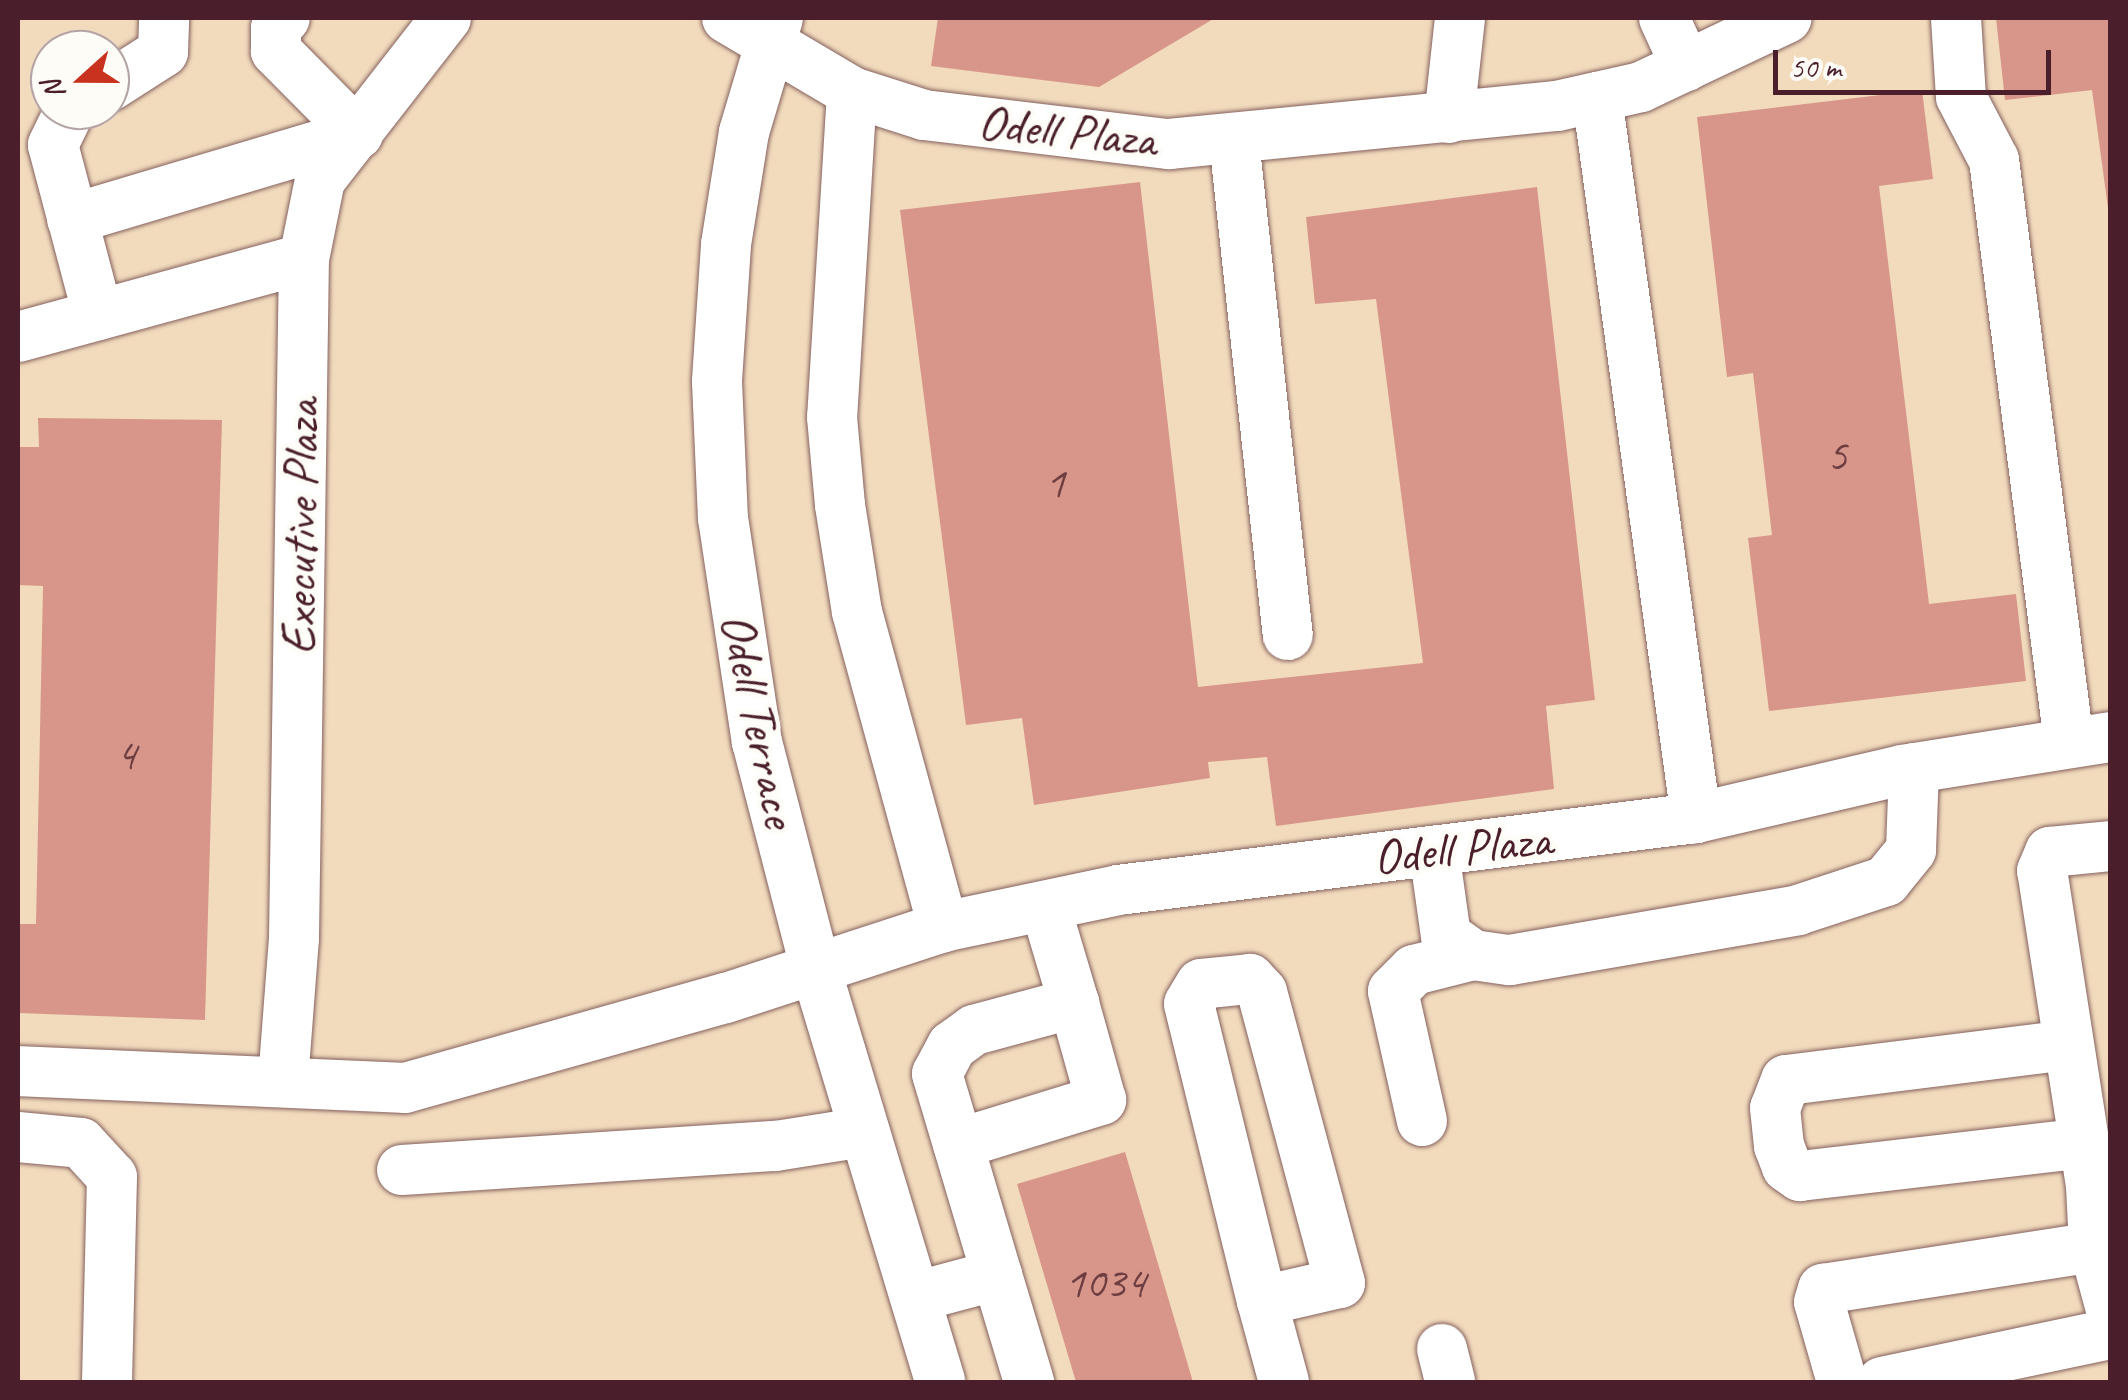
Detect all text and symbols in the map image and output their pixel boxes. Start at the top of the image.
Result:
north arrow [30,30,130,130]
scale bar [1778,30,2056,92]
text: 50 m [1790,48,1841,86]
text: N [34,76,73,105]
street label: Odell Plaza [975,92,1159,170]
street label: Executive Plaza [268,398,332,656]
house number: 5 [1827,429,1847,483]
house number: 1 [1045,456,1065,510]
street label: Odell Terrace [707,608,811,832]
house number: 4 [116,728,136,782]
street label: Odell Plaza [1370,809,1554,887]
house number: 1034 [1065,1256,1145,1310]

